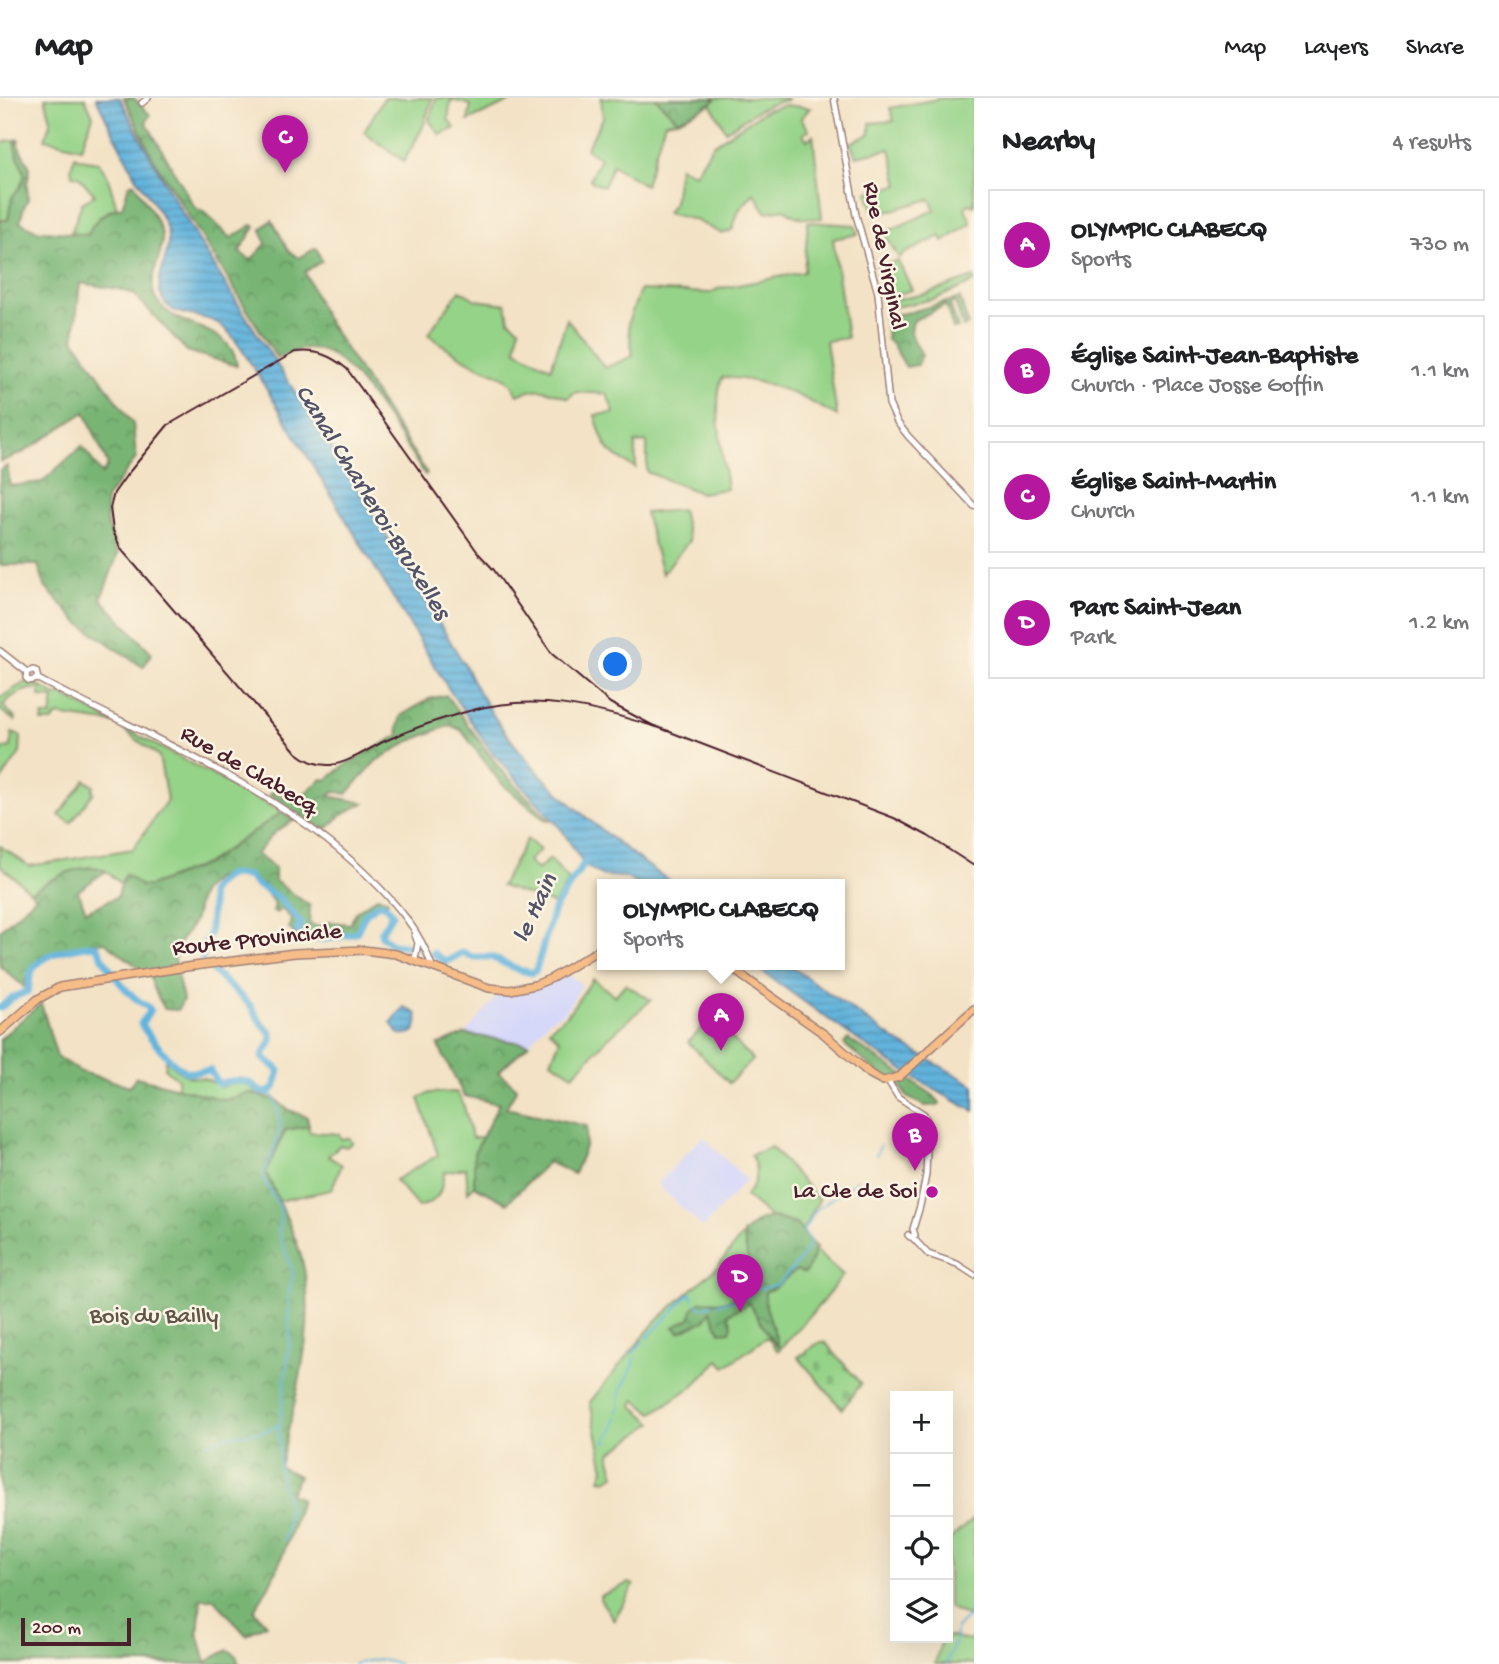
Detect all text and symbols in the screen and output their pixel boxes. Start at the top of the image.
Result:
text: Map [35,29,92,67]
text: Map [1224,34,1266,63]
text: Layers [1304,34,1368,63]
text: Share [1406,34,1464,63]
pin: C [262,115,308,173]
text: Nearby [1002,126,1095,161]
text: 4 results [1392,130,1471,157]
street label: Rue de Virginal [854,180,912,332]
text: OLYMPIC CLABECQ [1071,216,1267,247]
text: A [1020,232,1034,259]
text: 730 m [1410,232,1469,259]
text: Sports [1071,247,1131,274]
text: Église Saint-Jean-Baptiste [1071,342,1358,373]
text: B [1021,358,1033,385]
text: 1.1 km [1411,358,1469,385]
text: Church · Place Josse Goffin [1071,373,1324,400]
water label: Canal Charleroi-Bruxelles [286,380,457,628]
text: Église Saint-Martin [1071,468,1276,499]
text: C [1021,484,1033,511]
text: 1.1 km [1411,484,1469,511]
text: Church [1071,499,1135,526]
text: Parc Saint-Jean [1071,594,1241,625]
text: D [1020,610,1035,637]
text: 1.2 km [1409,610,1469,637]
text: Park [1071,625,1115,652]
your location [598,647,632,681]
street label: Rue de Clabecq [174,720,325,824]
water label: le Hain [508,869,567,948]
popup [597,879,845,970]
text: OLYMPIC CLABECQ [623,896,819,927]
street label: Route Provinciale [171,918,344,964]
text: Sports [623,927,683,954]
pin: A [698,993,744,1051]
pin: B [892,1113,938,1171]
place label: La Cle de Soi [793,1178,918,1207]
marker: La Cle de Soi [924,1184,940,1200]
pin: D [717,1254,763,1312]
park label: Bois du Bailly [89,1303,219,1332]
map controls [890,1391,953,1643]
button: + [890,1391,953,1454]
button: − [890,1454,953,1517]
button: locate [890,1517,953,1580]
button: layers [890,1580,953,1643]
scale bar [21,1615,131,1647]
text: 200 m [32,1618,81,1641]

